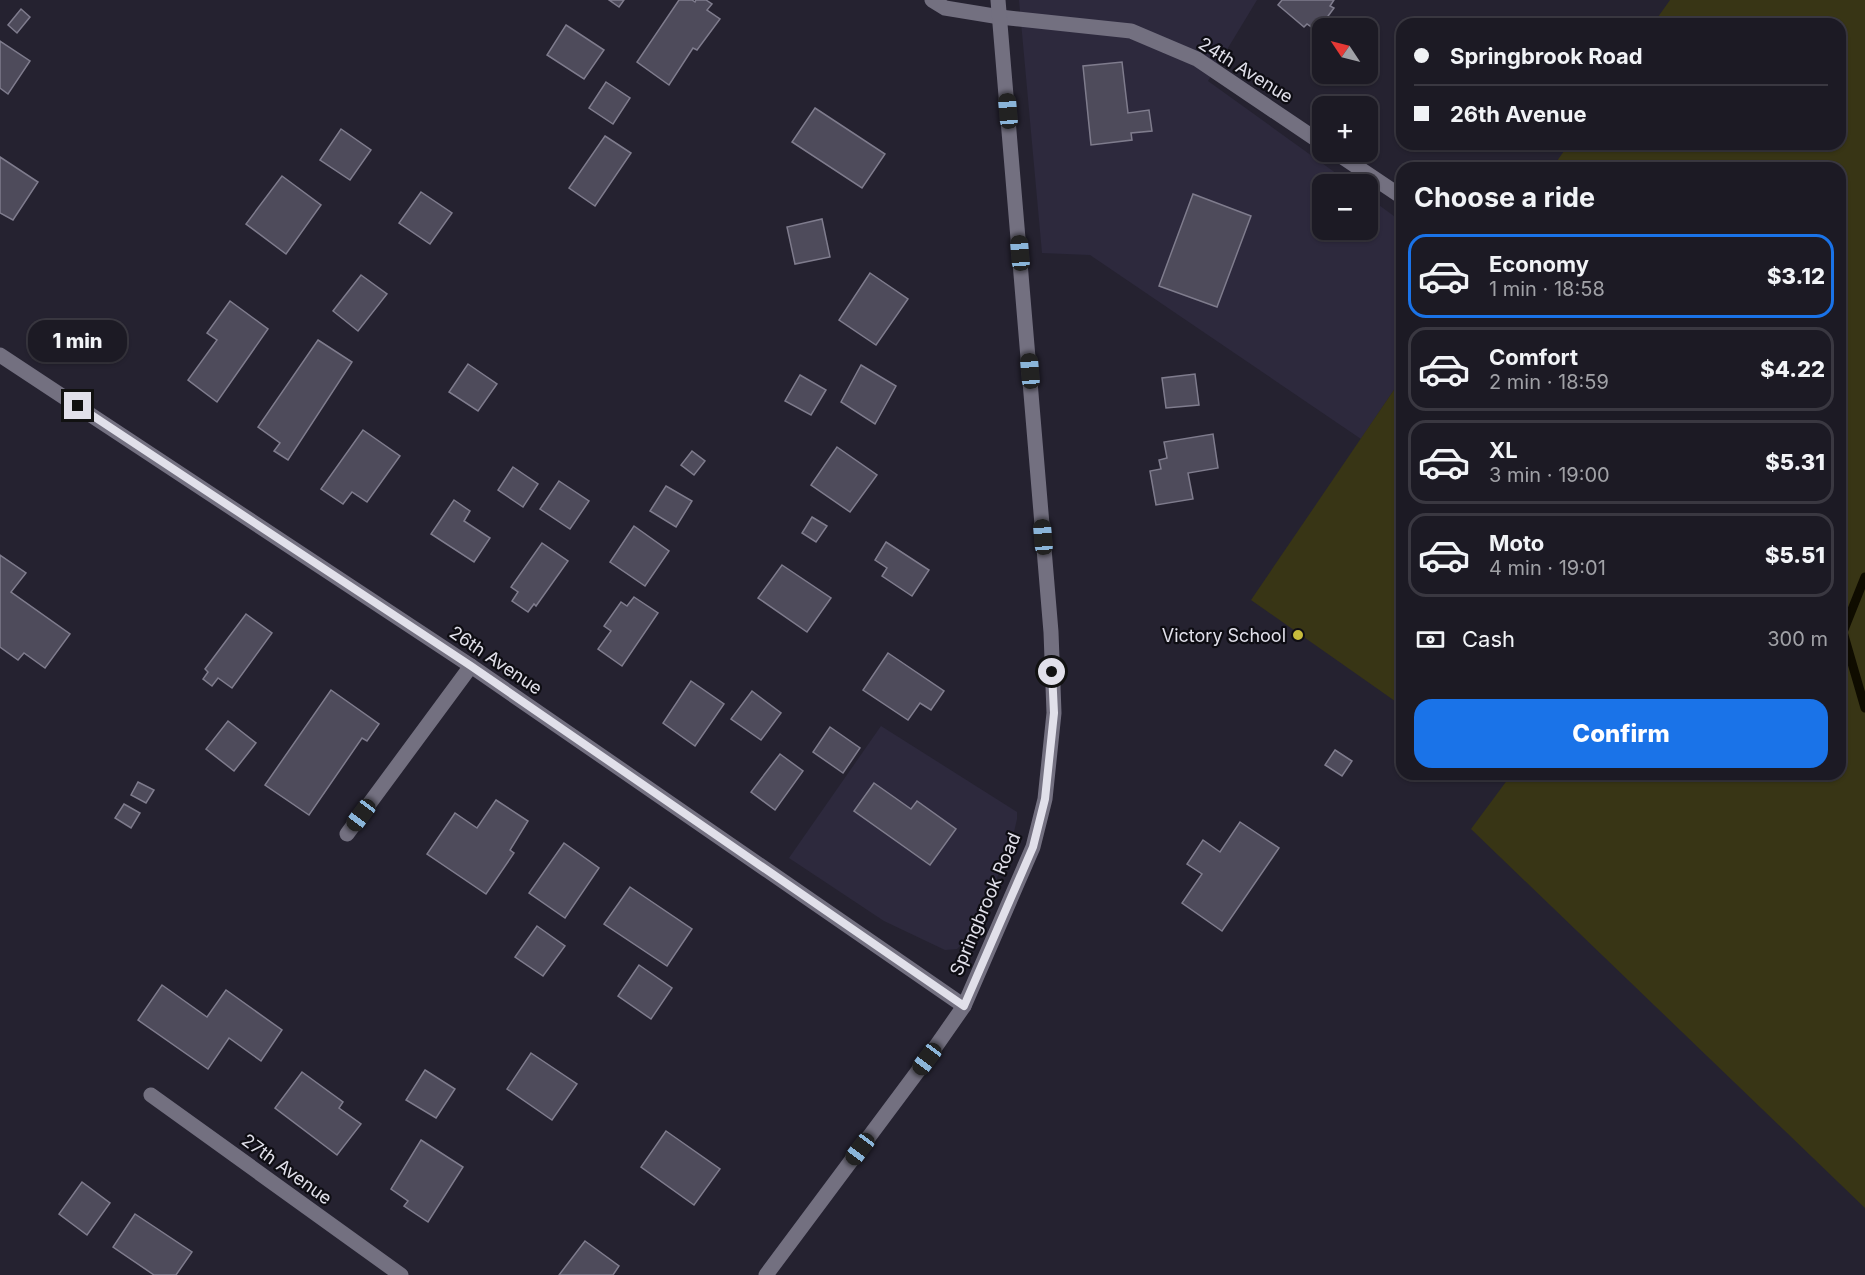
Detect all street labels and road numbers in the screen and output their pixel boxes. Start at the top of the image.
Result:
street label: 24th Avenue [1195,33,1297,107]
street label: 26th Avenue [446,621,546,699]
street label: Springbrook Road [945,829,1025,979]
street label: 27th Avenue [238,1129,336,1209]

